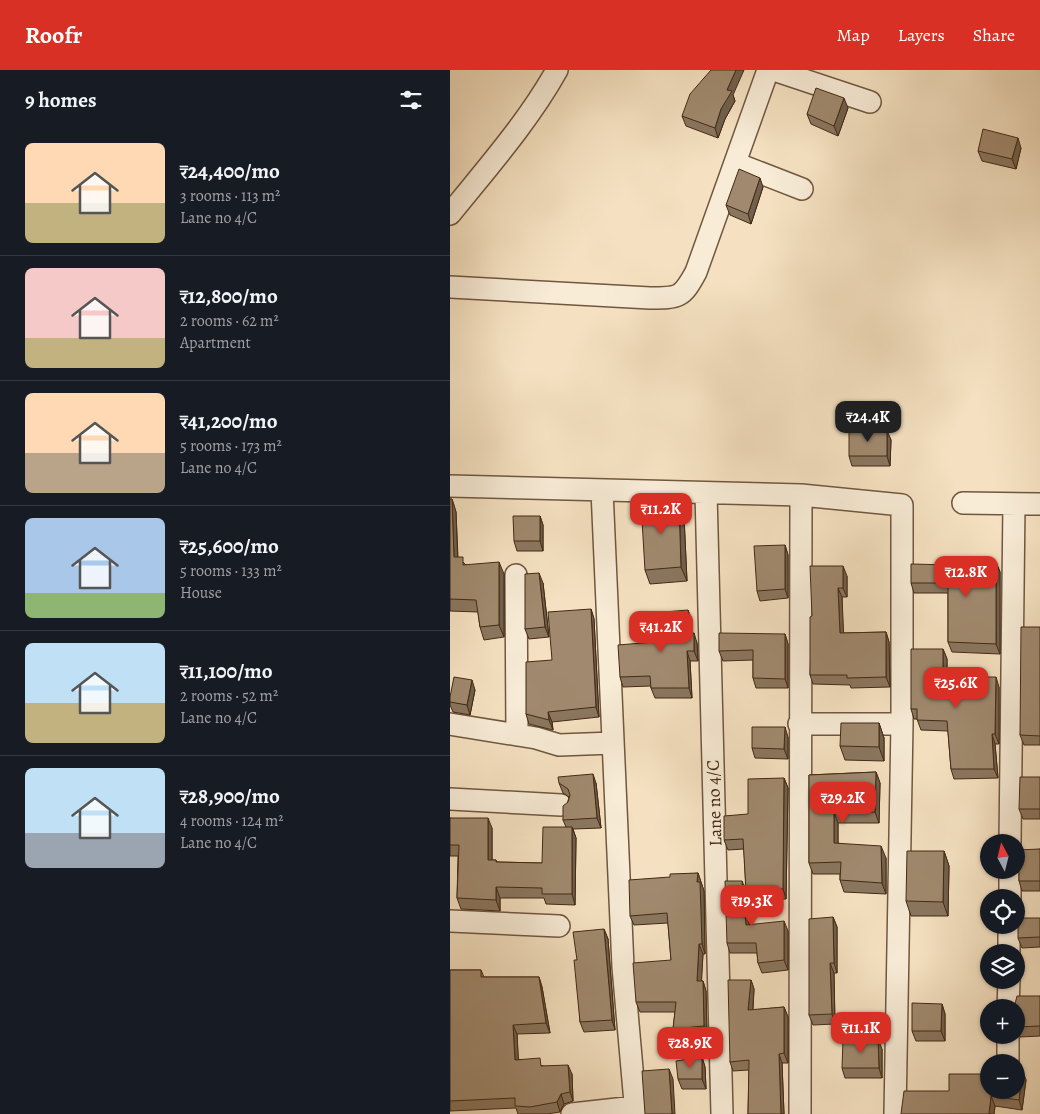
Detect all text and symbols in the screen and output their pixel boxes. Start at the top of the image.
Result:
text: Roofr [25,19,82,51]
text: Map [837,23,870,47]
text: Layers [898,23,945,47]
text: Share [973,23,1015,47]
text: 9 homes [25,86,96,114]
icon: filters [397,86,425,114]
text: ₹24,400/mo [180,157,280,185]
icon: home [65,163,125,223]
text: 3 rooms · 113 m² [180,185,280,207]
text: Lane no 4/C [180,207,257,229]
text: ₹12,800/mo [180,282,278,310]
icon: home [65,288,125,348]
text: 2 rooms · 62 m² [180,310,279,332]
text: Apartment [180,332,251,354]
pin: ₹24.4K [827,400,909,443]
text: ₹24.4K [846,406,890,428]
text: ₹41,200/mo [180,407,278,435]
icon: home [65,413,125,473]
text: 5 rooms · 173 m² [180,435,282,457]
text: Lane no 4/C [180,457,257,479]
pin: ₹11.2K [620,492,702,535]
text: ₹11.2K [641,498,681,520]
text: ₹25,600/mo [180,532,279,560]
icon: home [65,538,125,598]
pin: ₹12.8K [925,556,1007,598]
text: 5 rooms · 133 m² [180,560,282,582]
text: ₹12.8K [945,561,987,583]
text: House [180,582,222,604]
pin: ₹41.2K [620,610,702,653]
text: ₹41.2K [640,616,682,638]
text: ₹11,100/mo [180,657,273,685]
icon: home [65,663,125,723]
pin: ₹25.6K [915,666,997,709]
text: ₹25.6K [935,672,977,694]
text: 2 rooms · 52 m² [180,685,278,707]
text: Lane no 4/C [180,707,257,729]
street label: Lane no 4/C [700,759,728,847]
text: ₹28,900/mo [180,782,280,810]
pin: ₹29.2K [802,782,884,824]
text: ₹29.2K [821,787,865,809]
icon: home [65,788,125,848]
text: 4 rooms · 124 m² [180,810,284,832]
text: Lane no 4/C [180,832,257,854]
north arrow [980,834,1025,879]
map controls [980,834,1025,1099]
pin: ₹19.3K [711,884,793,927]
button: locate [980,889,1025,934]
text: ₹19.3K [732,890,772,912]
button: layers [980,944,1025,989]
button: + [980,999,1025,1044]
pin: ₹11.1K [820,1012,902,1054]
text: ₹11.1K [842,1017,880,1039]
pin: ₹28.9K [649,1026,731,1069]
text: ₹28.9K [668,1032,712,1054]
button: − [980,1054,1025,1099]

